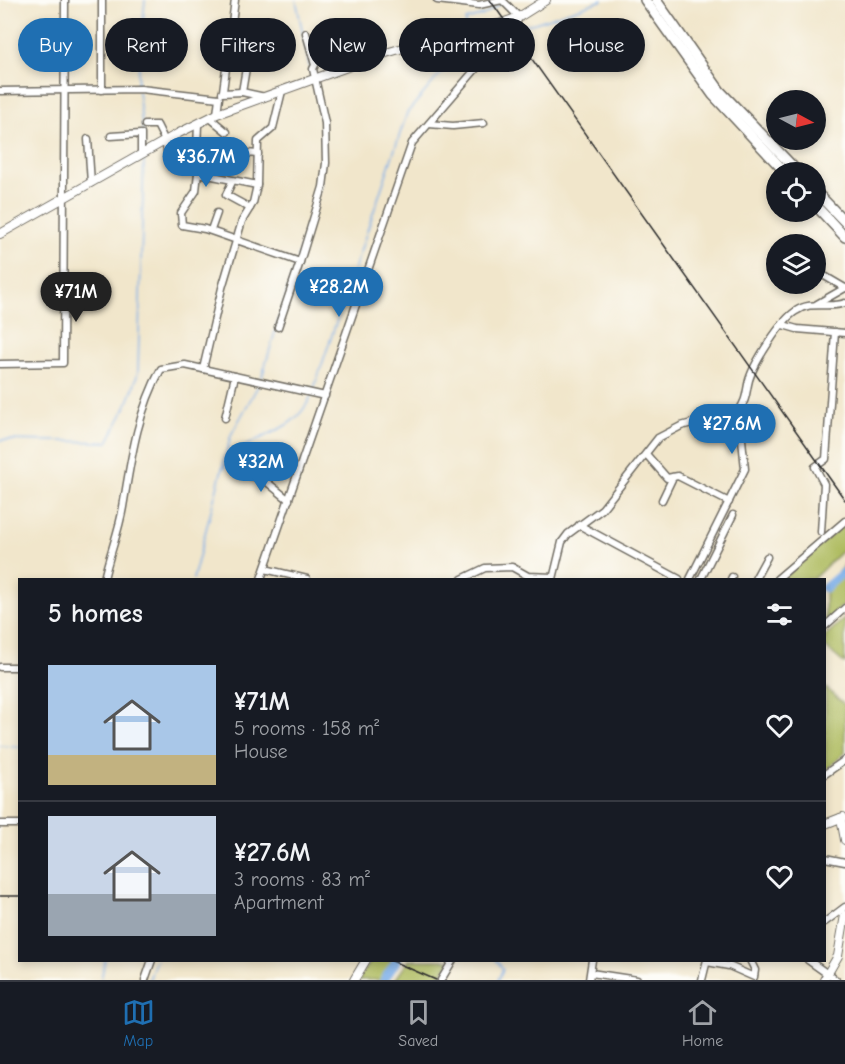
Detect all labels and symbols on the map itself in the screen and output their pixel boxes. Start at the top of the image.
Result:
north arrow [766,90,826,150]
pin: ¥36.7M [157,137,255,188]
pin: ¥28.2M [290,267,388,318]
pin: ¥71M [40,272,112,323]
pin: ¥27.6M [683,404,781,455]
pin: ¥32M [225,442,297,493]

